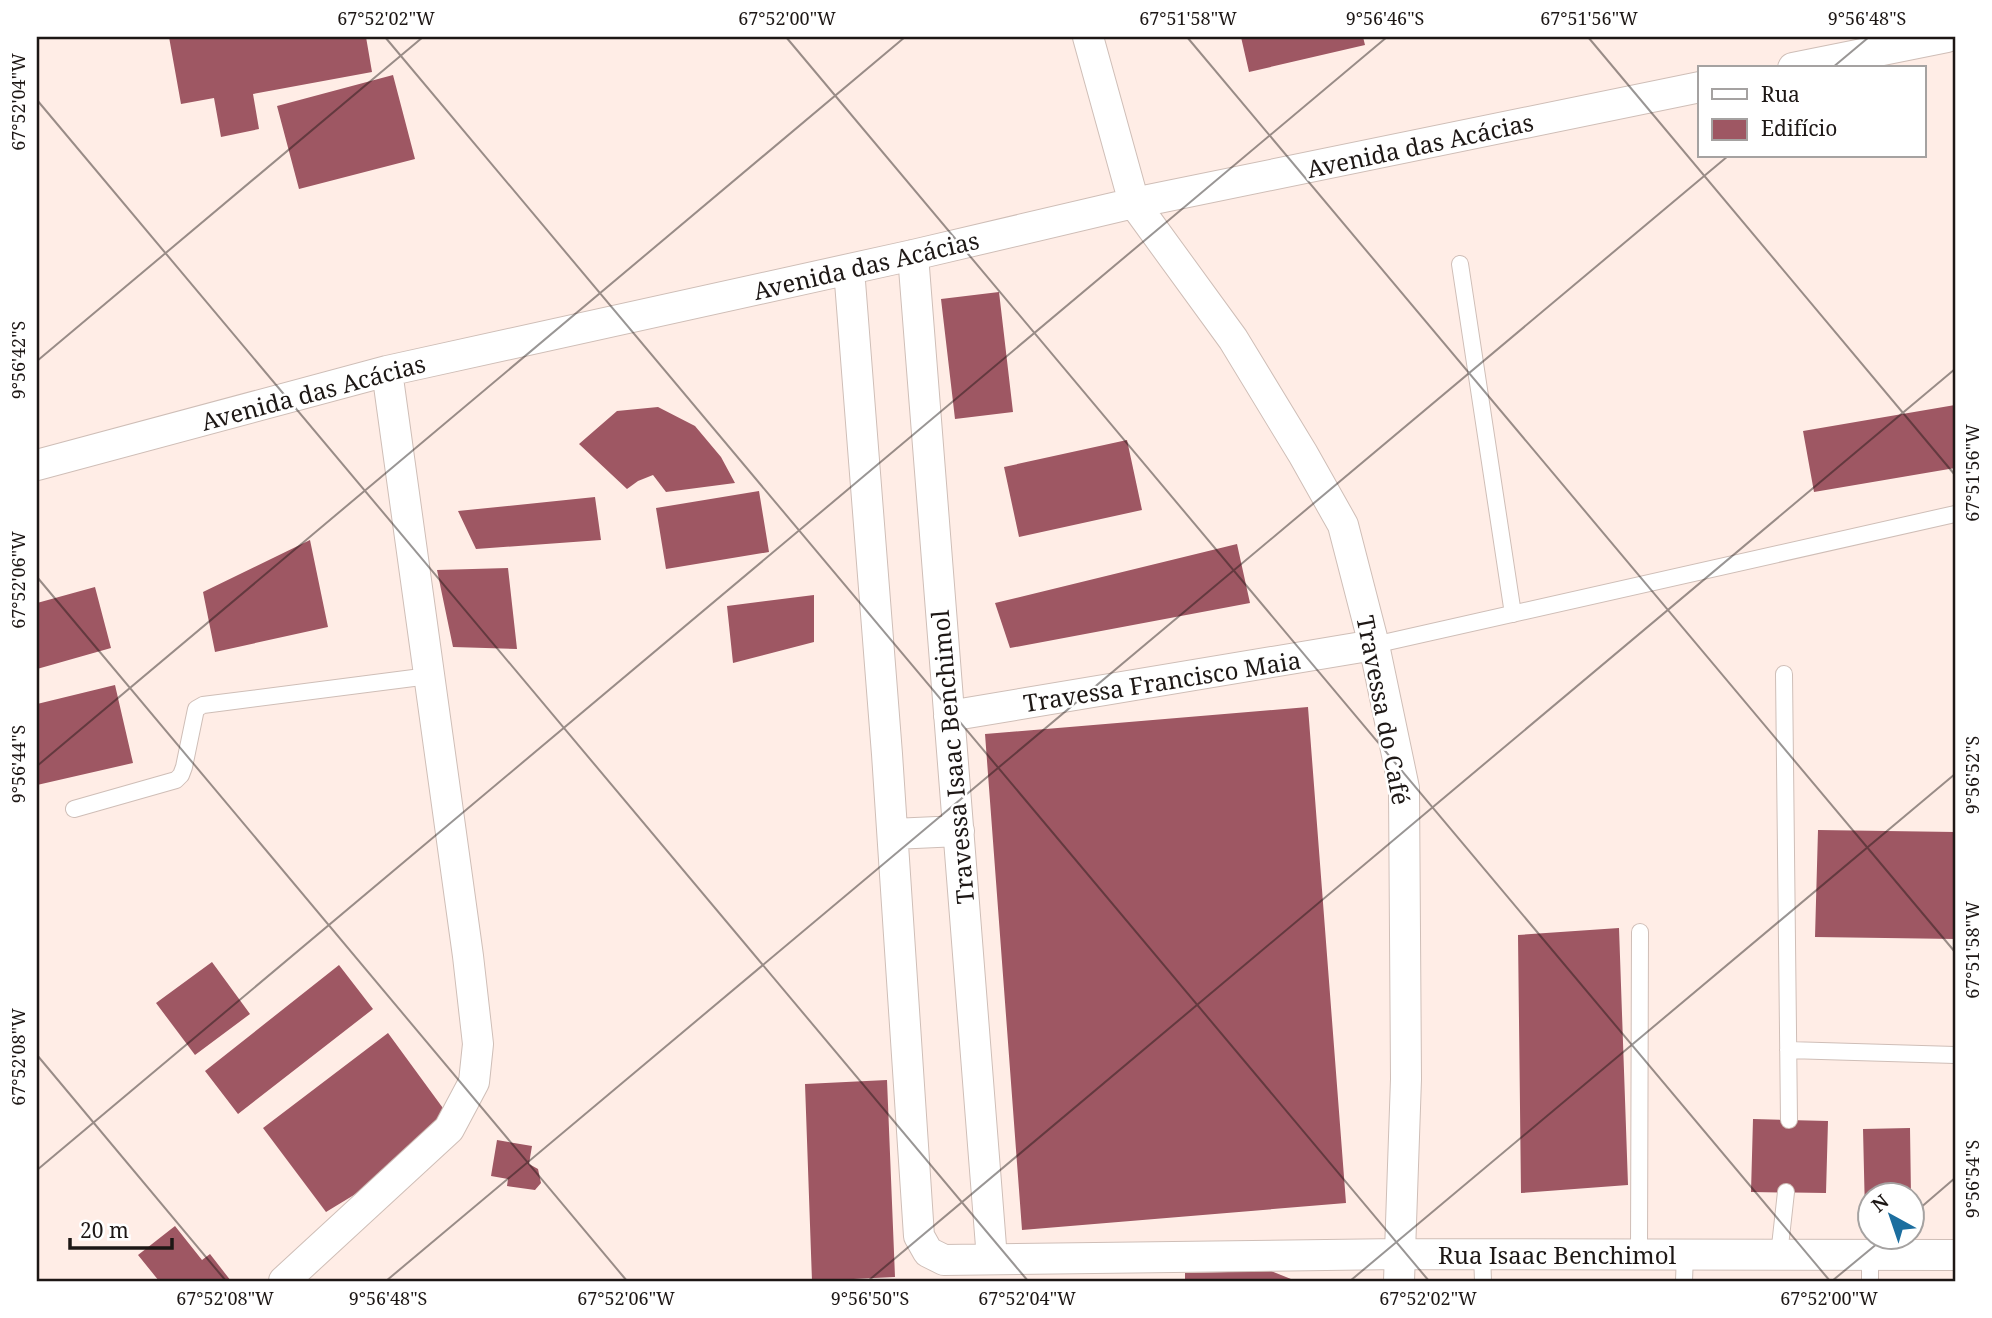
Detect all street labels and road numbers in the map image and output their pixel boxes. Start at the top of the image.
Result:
street label: Avenida das Acácias [1304,105,1536,185]
street label: Avenida das Acácias [750,223,982,307]
street label: Avenida das Acácias [197,346,429,438]
street label: Travessa Isaac Benchimol [923,608,981,905]
street label: Travessa do Café [1349,613,1419,807]
street label: Travessa Francisco Maia [1021,643,1303,719]
street label: Rua Isaac Benchimol [1438,1238,1677,1271]

